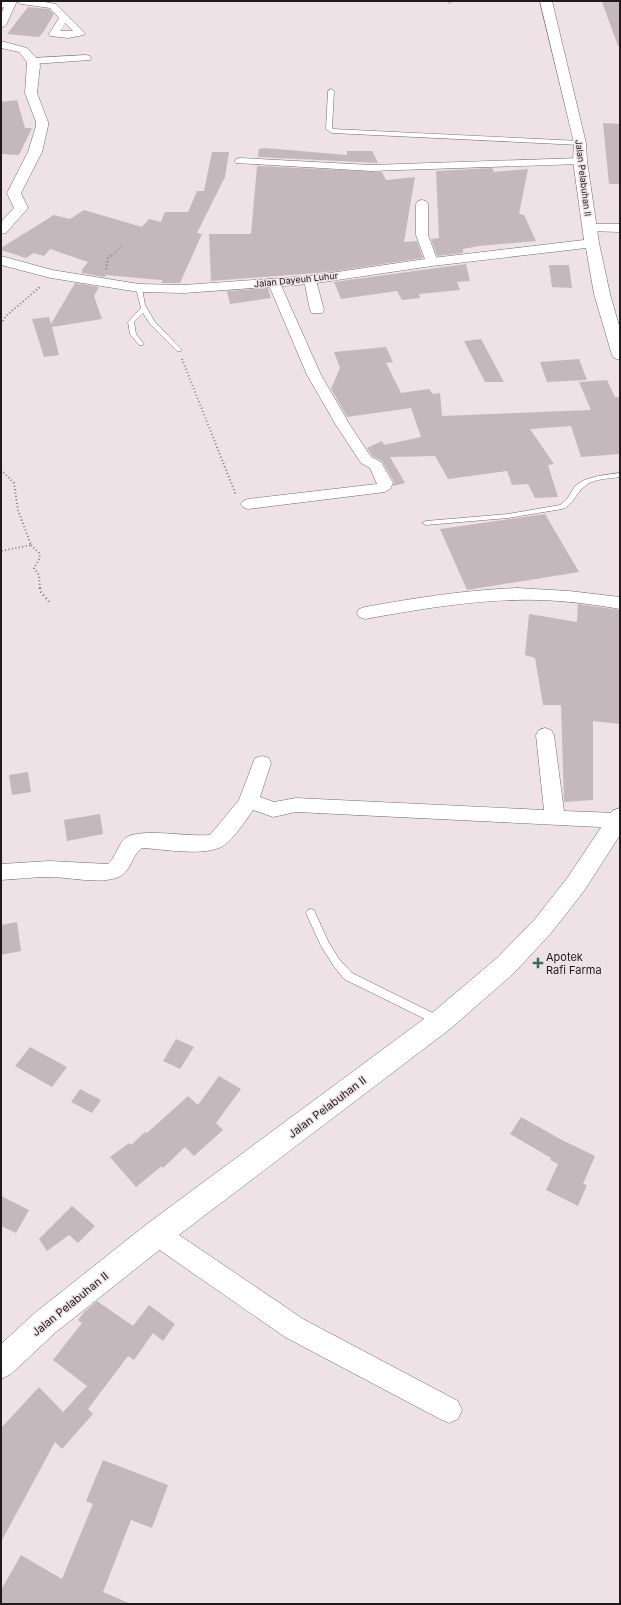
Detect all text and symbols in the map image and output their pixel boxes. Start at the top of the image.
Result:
street label: Jalan Pelabuhan II [573,139,594,217]
street label: Jalan Dayeuh Luhur [253,270,339,289]
place label: Apotek Rafi Farma [546,950,602,977]
marker: Apotek Rafi Farma [533,958,543,968]
street label: Jalan Pelabuhan II [285,1073,369,1141]
street label: Jalan Pelabuhan II [29,1269,111,1339]

